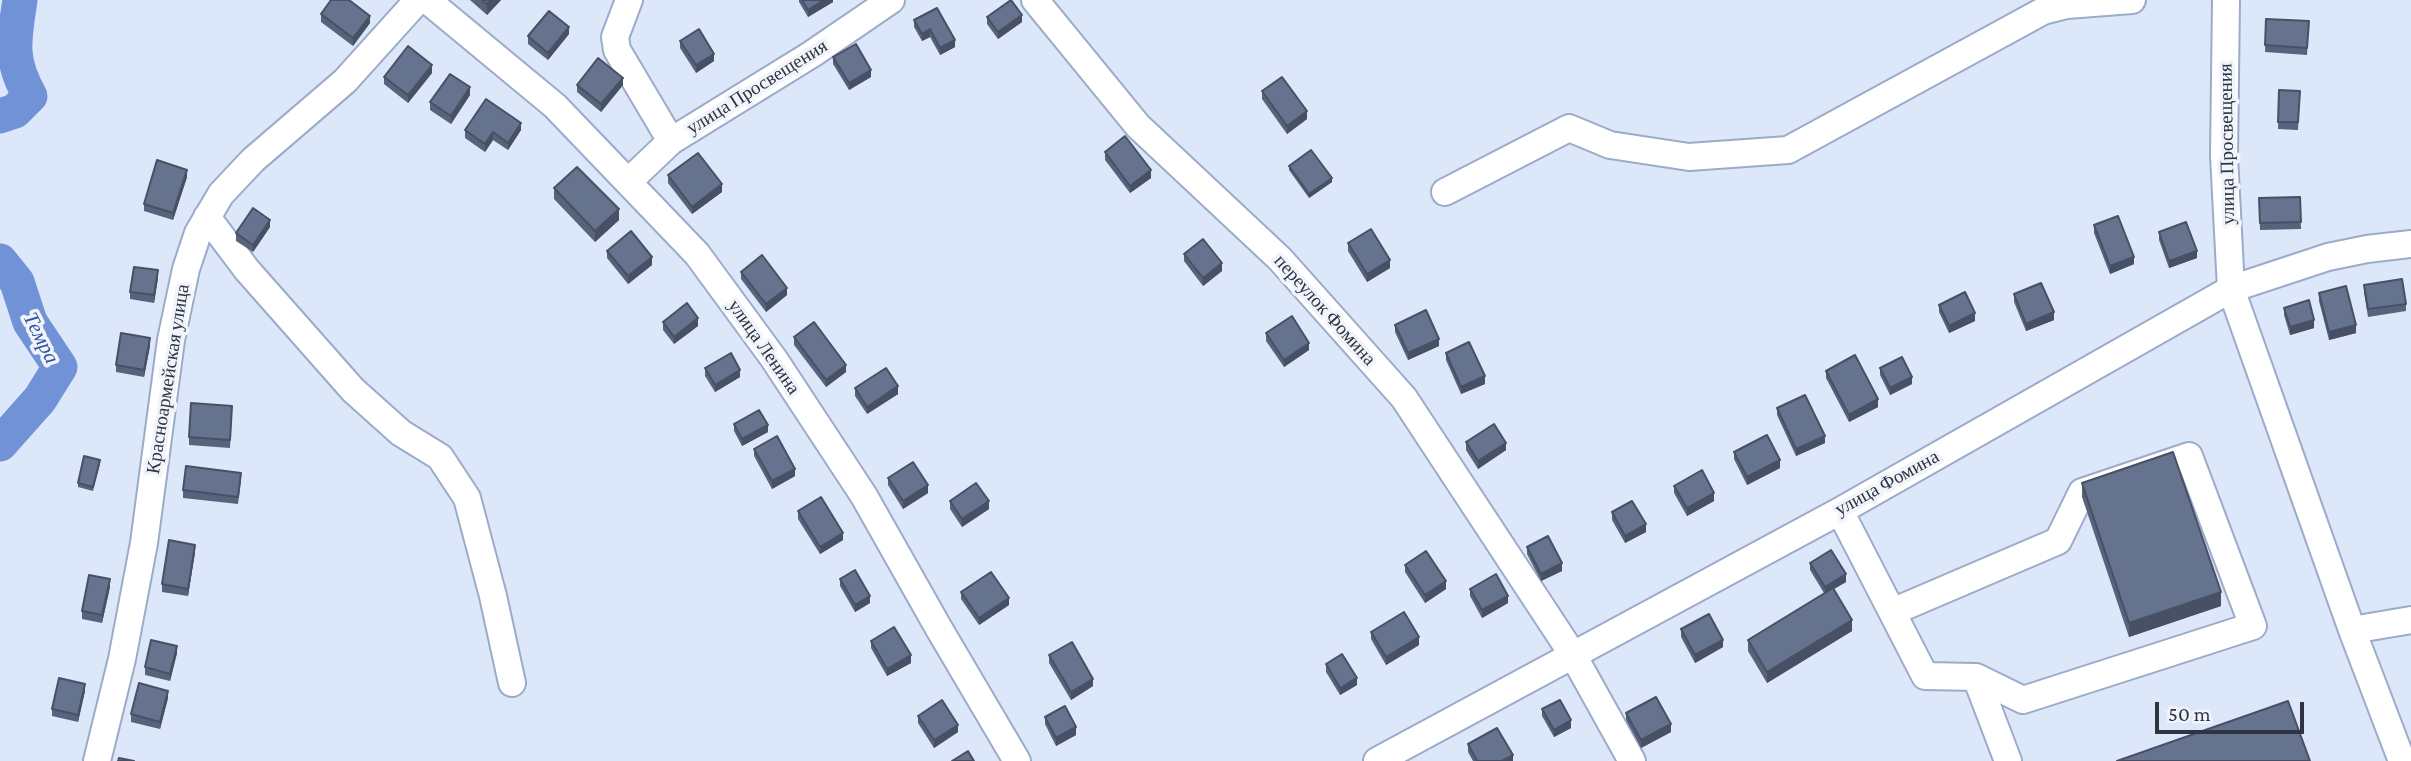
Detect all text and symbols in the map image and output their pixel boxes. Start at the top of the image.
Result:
street label: улица Просвещения [682,35,832,139]
street label: улица Просвещения [2214,63,2240,225]
street label: переулок Фомина [1269,250,1381,370]
street label: Красноармейская улица [142,282,194,476]
street label: улица Ленина [723,295,805,399]
water label: Темра [17,308,65,368]
street label: улица Фомина [1831,445,1943,521]
scale bar [2159,688,2308,732]
text: 50 m [2168,702,2211,726]

